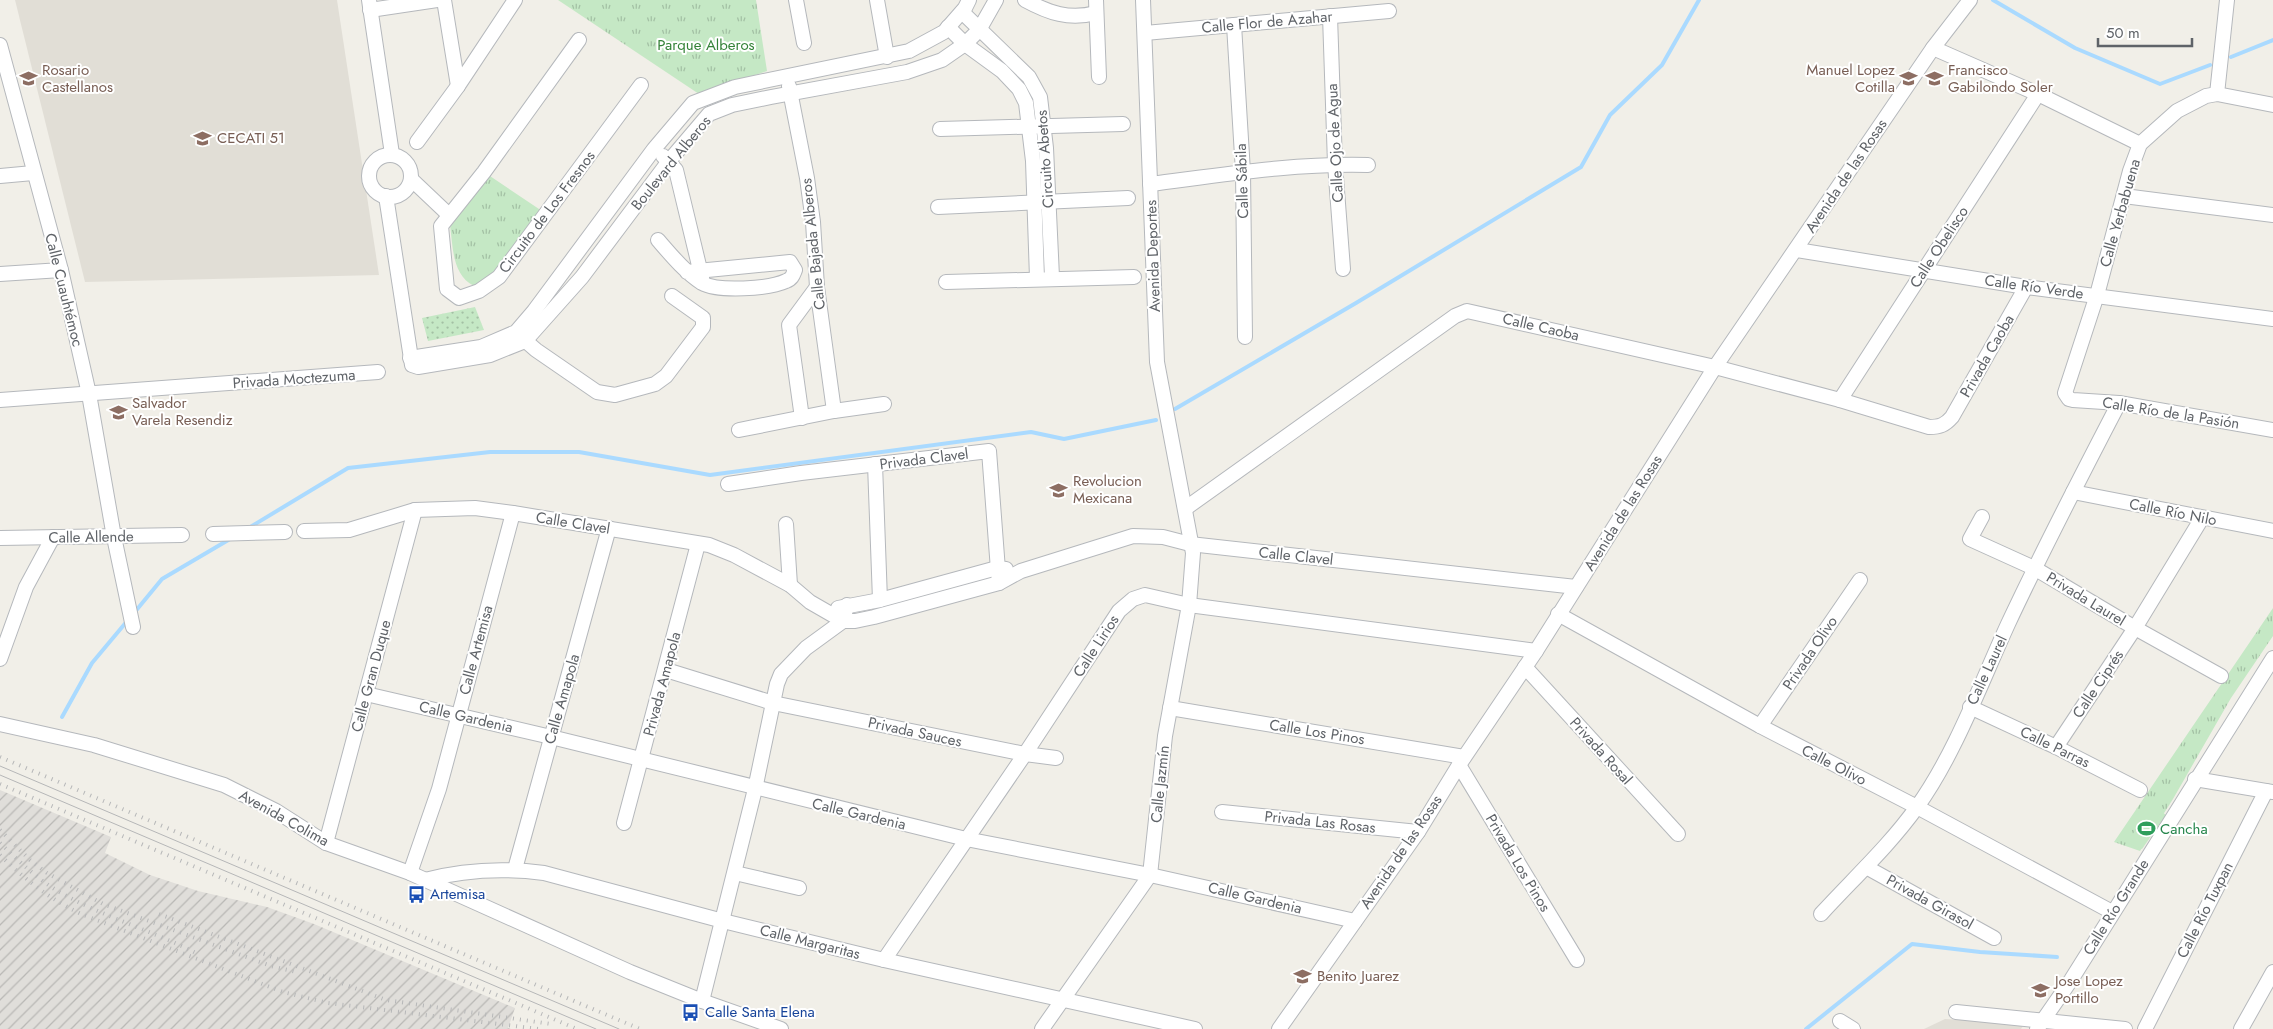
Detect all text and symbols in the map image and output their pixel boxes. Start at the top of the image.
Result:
street label: Calle Flor de Azahar [1201,5,1334,39]
scale bar [2098,15,2192,47]
text: 50 m [2106,22,2140,44]
park label: Parque Alberos [657,34,755,56]
place label: Rosario Castellanos [42,59,113,98]
place label: Manuel Lopez Cotilla [1806,59,1895,98]
place label: Francisco Gabilondo Soler [1948,59,2054,98]
school or university icon: Rosario Castellanos [18,69,38,89]
school or university icon: Manuel Lopez Cotilla [1899,69,1919,89]
school or university icon: Francisco Gabilondo Soler [1924,69,1944,89]
street label: Calle Ojo de Agua [1321,83,1349,203]
street label: Circuito Abetos [1031,109,1059,209]
street label: Boulevard Alberos [626,111,716,215]
street label: Avenida de las Rosas [1800,115,1892,237]
place label: CECATI 51 [217,127,285,149]
school or university icon: CECATI 51 [193,128,213,148]
street label: Calle Sábila [1230,143,1254,219]
street label: Circuito de Los Fresnos [494,146,600,278]
street label: Calle Yerbabuena [2094,156,2146,270]
street label: Calle Bajada Alberos [795,177,831,311]
street label: Avenida Deportes [1140,199,1166,313]
street label: Calle Obelisco [1904,202,1974,292]
street label: Calle Cuauhtémoc [39,231,89,349]
street label: Calle Río Verde [1983,269,2085,305]
street label: Calle Caoba [1500,308,1582,346]
street label: Privada Caoba [1954,310,2020,402]
street label: Privada Moctezuma [232,364,356,394]
street label: Calle Río de la Pasión [2101,391,2241,435]
place label: Salvador Varela Resendiz [132,392,233,431]
school or university icon: Salvador Varela Resendiz [108,402,128,422]
street label: Privada Clavel [878,443,970,475]
street label: Avenida de las Rosas [1578,451,1668,575]
place label: Revolucion Mexicana [1073,470,1142,509]
school or university icon: Revolucion Mexicana [1049,480,1069,500]
street label: Calle Río Nilo [2127,493,2219,531]
street label: Calle Clavel [534,506,612,540]
street label: Calle Allende [48,525,134,549]
street label: Calle Clavel [1258,541,1334,571]
street label: Privada Laurel [2042,567,2130,631]
street label: Calle Artemisa [453,603,499,697]
street label: Calle Lirios [1068,610,1124,682]
street label: Privada Olivo [1777,612,1843,694]
street label: Calle Gran Duque [345,617,397,734]
street label: Privada Amapola [637,629,687,739]
street label: Calle Laurel [1961,632,2013,708]
street label: Calle Ciprés [2067,646,2129,722]
street label: Calle Amapola [539,651,585,747]
street label: Calle Gardenia [417,695,515,739]
street label: Privada Sauces [866,711,964,753]
street label: Privada Rosal [1565,712,1637,790]
street label: Calle Los Pinos [1268,714,1366,750]
street label: Calle Parras [2016,721,2094,773]
street label: Calle Olivo [1798,739,1870,791]
street label: Calle Jazmín [1145,744,1175,824]
street label: Avenida Colima [235,784,333,852]
street label: Avenida de las Rosas [1355,791,1447,913]
street label: Calle Gardenia [810,792,908,836]
street label: Privada Las Rosas [1263,805,1377,839]
street label: Privada Los Pinos [1480,810,1556,916]
place label: Cancha [2160,818,2208,840]
sports icon: Cancha [2136,819,2156,839]
street label: Calle Río Grande [2078,854,2155,959]
street label: Calle Río Tuxpan [2171,858,2239,962]
street label: Privada Girasol [1882,869,1978,935]
street label: Calle Gardenia [1206,876,1304,920]
place label: Artemisa [430,883,485,905]
bus stop icon: Artemisa [406,884,426,904]
street label: Calle Margaritas [758,919,862,965]
place label: Benito Juarez [1317,965,1399,987]
school or university icon: Benito Juarez [1293,966,1313,986]
place label: Jose Lopez Portillo [2053,970,2123,1009]
school or university icon: Jose Lopez Portillo [2031,980,2051,1000]
place label: Calle Santa Elena [705,1001,815,1023]
bus stop icon: Calle Santa Elena [681,1002,701,1022]

